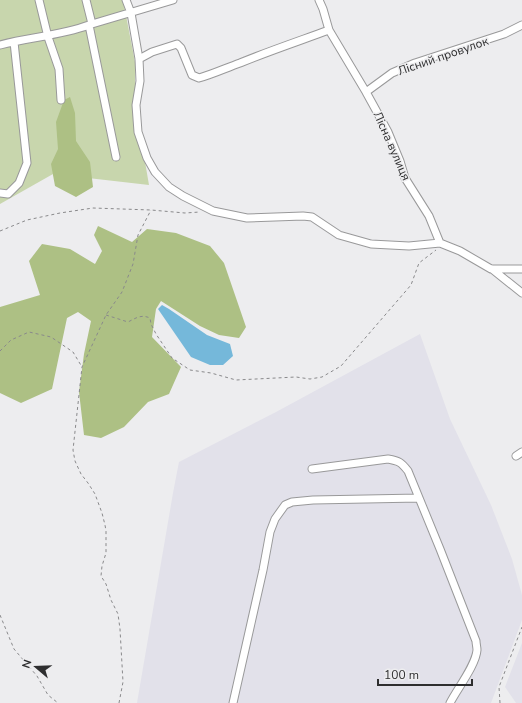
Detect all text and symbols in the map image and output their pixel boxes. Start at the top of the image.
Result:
street label: Лісний провулок [395,33,491,79]
street label: Лісна вулиця [370,109,414,183]
north arrow [16,647,56,687]
text: N [19,658,35,670]
scale bar [378,661,472,687]
text: 100 m [384,667,419,683]

